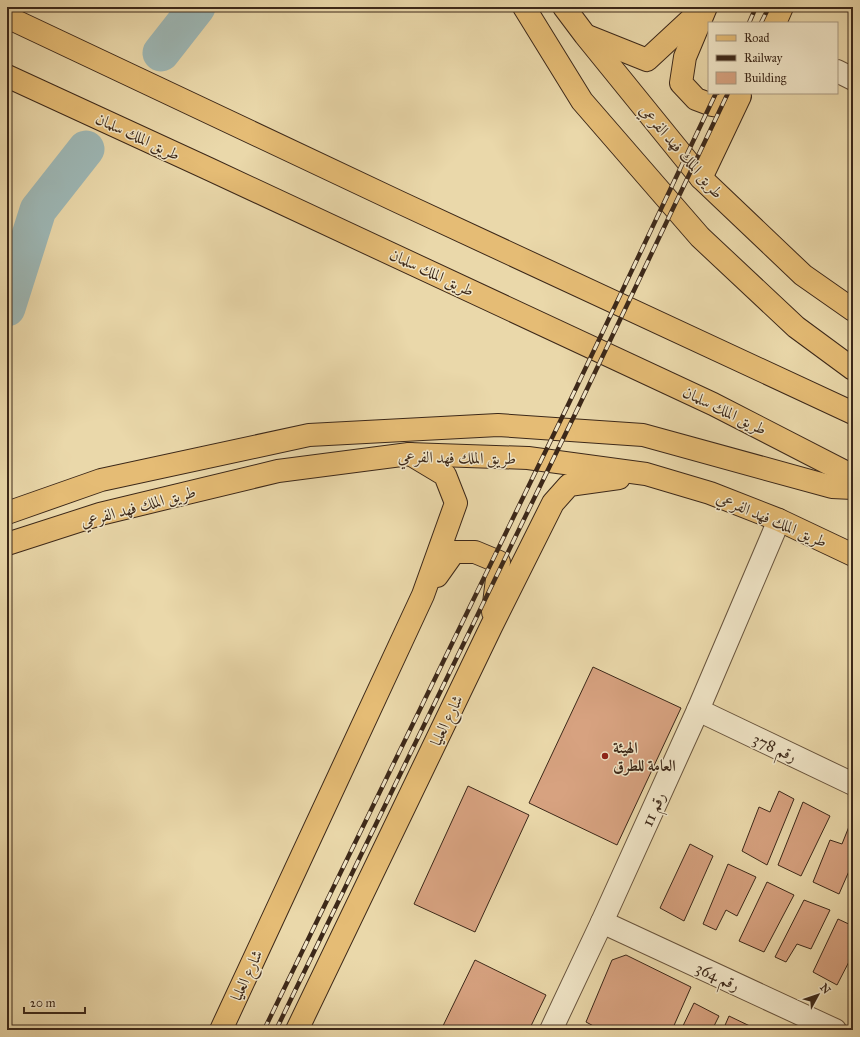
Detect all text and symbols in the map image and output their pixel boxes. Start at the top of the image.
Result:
legend [708,22,838,94]
text: Road [744,31,770,45]
text: Railway [744,51,783,65]
text: Building [744,71,787,86]
street label: طريق الملك فهد الفرعي [633,100,728,204]
street label: طريق الملك سلمان [92,109,183,165]
street label: طريق الملك سلمان [386,245,477,301]
street label: طريق الملك سلمان [679,382,770,440]
street label: طريق الملك فهد الفرعي [398,447,516,471]
street label: طريق الملك فهد الفرعي [78,482,199,534]
street label: طريق الملك فهد الفرعي [712,488,830,554]
street label: شارع العليا [426,692,470,750]
street label: رقم 378 [747,729,800,771]
place label: الهيئة العامة للطرق [613,738,676,776]
marker: الهيئة العامة للطرق [600,751,610,761]
street label: رقم 11 [638,789,675,832]
street label: شارع العليا [226,947,270,1005]
street label: رقم 364 [690,958,743,1000]
north arrow [798,975,838,1015]
text: N [817,981,834,997]
scale bar [24,989,85,1015]
text: 20 m [30,996,56,1010]

